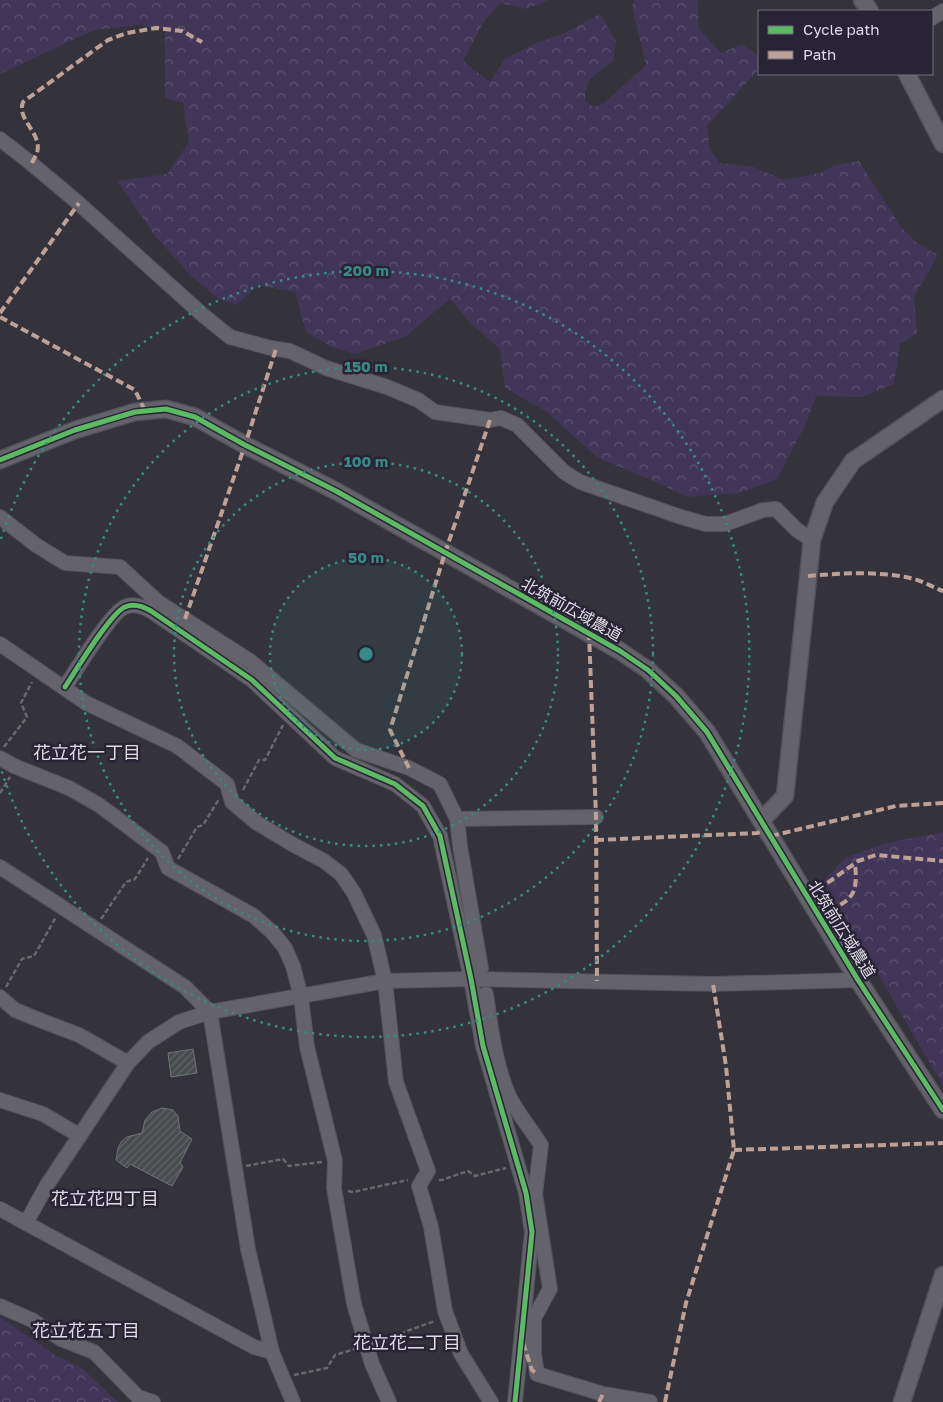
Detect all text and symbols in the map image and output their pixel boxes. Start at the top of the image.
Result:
legend [758,10,933,75]
text: Cycle path [803,20,879,38]
text: Path [803,45,836,63]
text: 200 m [343,261,389,279]
text: 150 m [344,357,388,375]
text: 100 m [344,452,388,470]
text: 50 m [348,548,384,566]
street label: 北筑前広域農道 [518,573,626,645]
centre of rings [357,645,375,663]
district label: 花立花一丁目 [33,741,141,763]
street label: 北筑前広域農道 [804,876,880,982]
district label: 花立花四丁目 [51,1187,159,1209]
district label: 花立花五丁目 [32,1319,140,1341]
district label: 花立花二丁目 [353,1331,461,1353]

